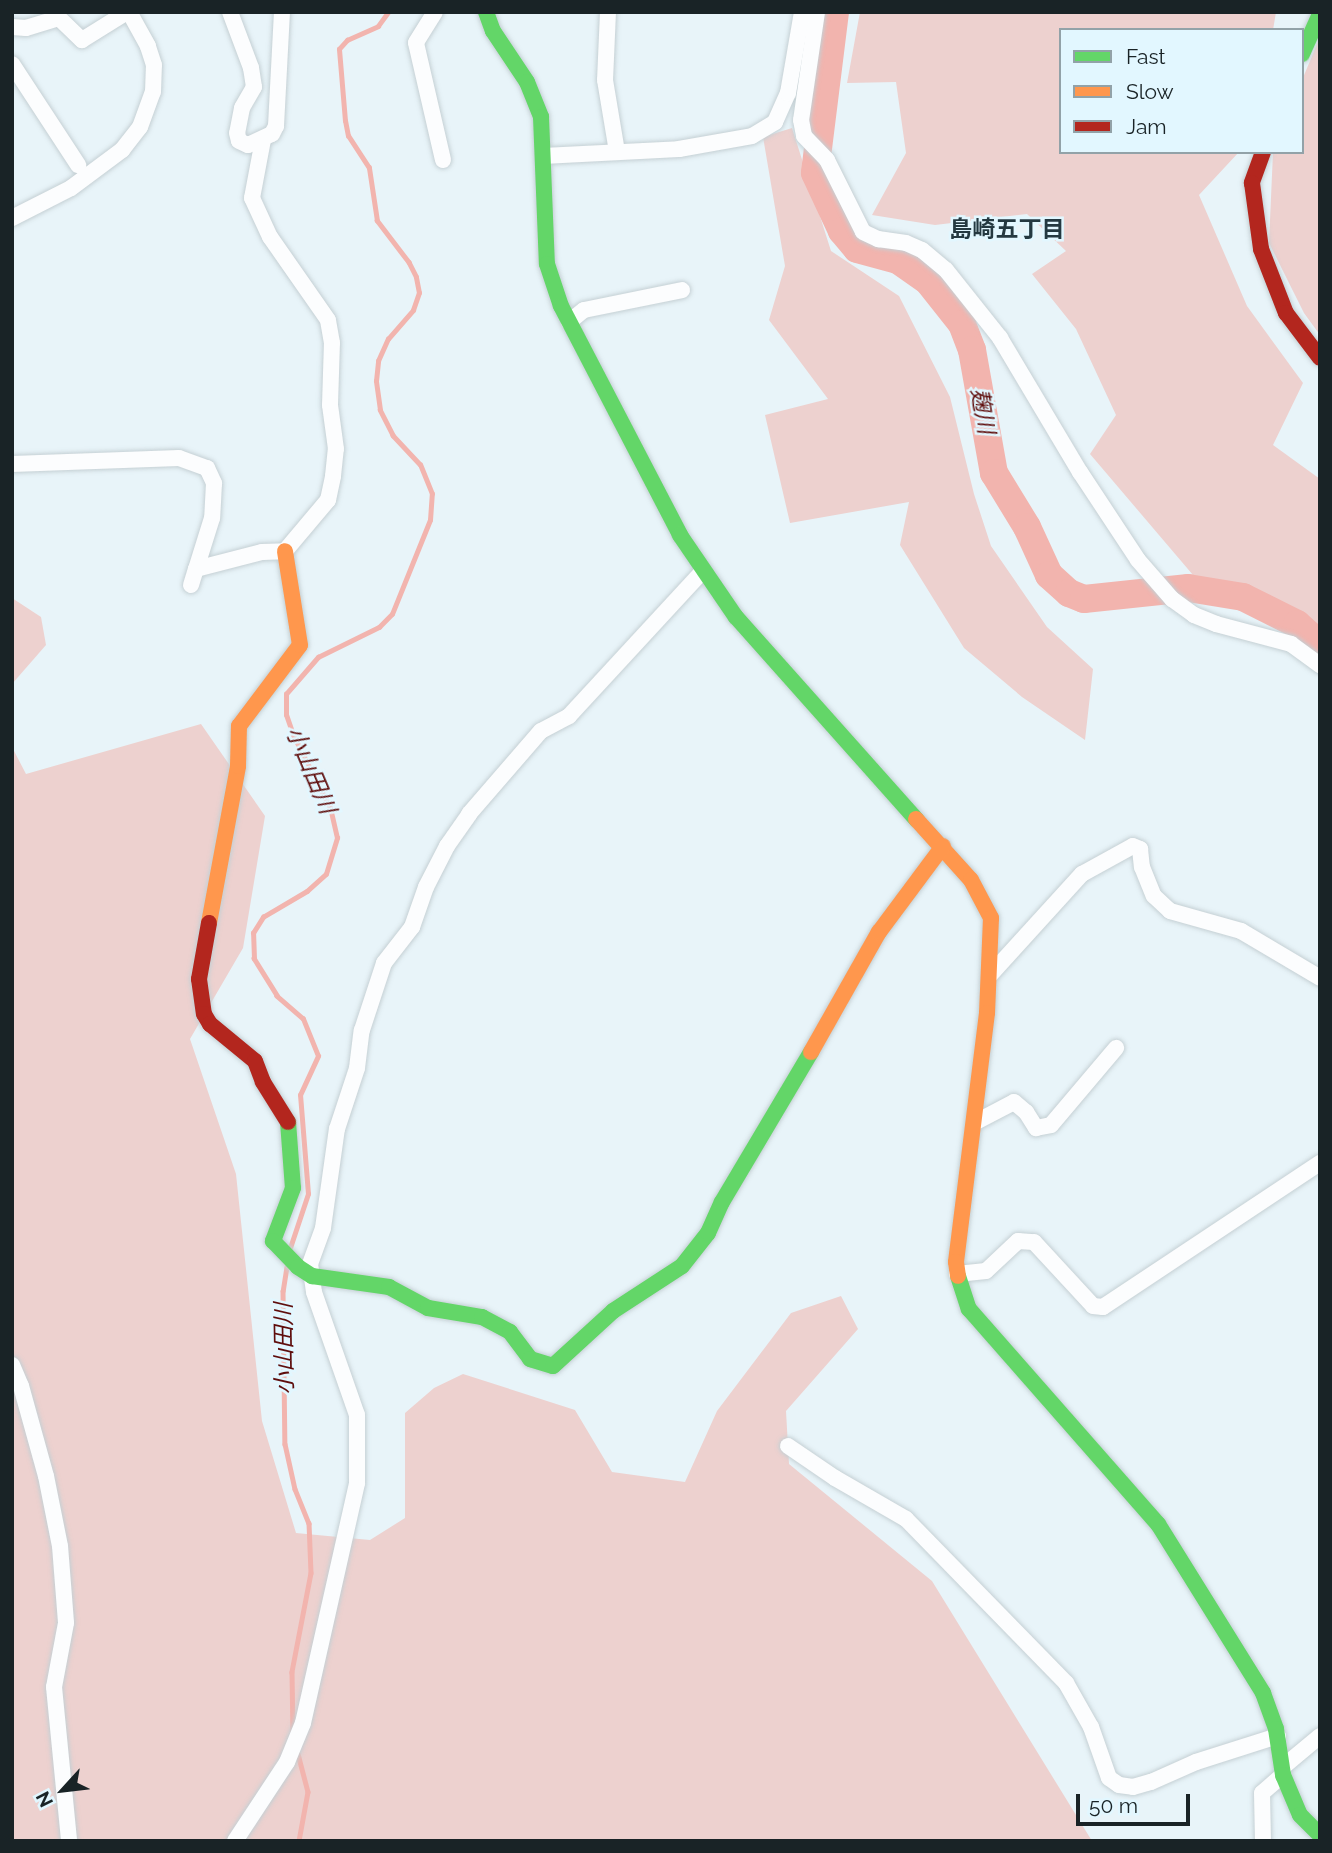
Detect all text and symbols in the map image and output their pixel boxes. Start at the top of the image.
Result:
legend [1059,28,1304,154]
text: Fast [1126,44,1166,69]
text: Slow [1126,79,1174,104]
text: Jam [1126,114,1167,139]
district label: 島崎五丁目 [950,215,1064,243]
water label: 麹川 [965,386,1001,436]
water label: 小山田川 [280,722,342,818]
water label: 小山田川 [269,1303,299,1395]
north arrow [28,1755,98,1825]
scale bar [1080,1780,1194,1824]
text: N [31,1788,57,1811]
text: 50 m [1089,1793,1138,1818]

